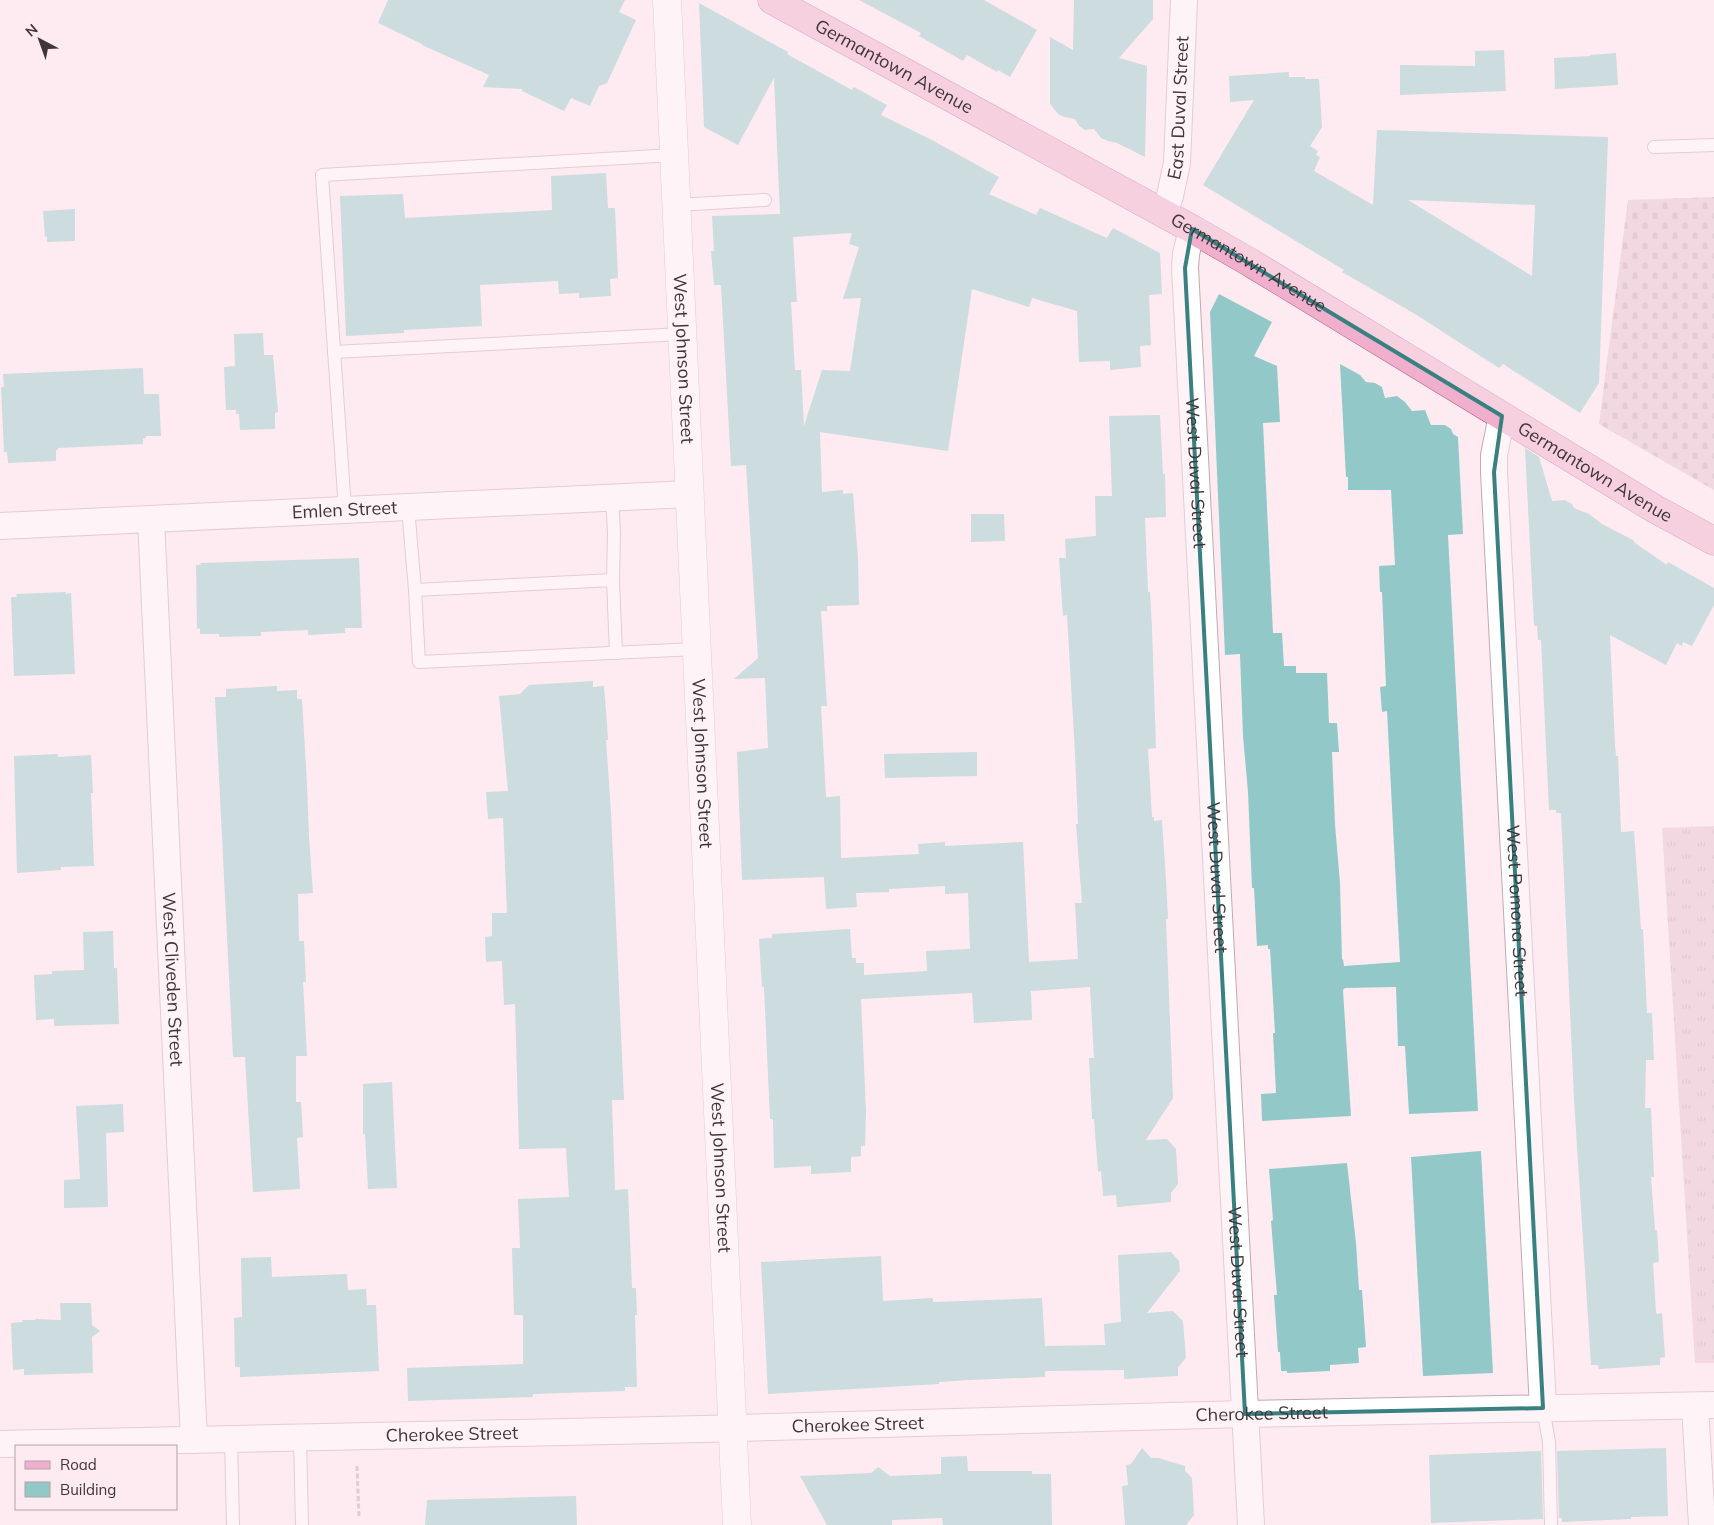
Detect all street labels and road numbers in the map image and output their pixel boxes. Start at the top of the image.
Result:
street label: Germantown Avenue [811,14,977,119]
street label: East Duval Street [1162,35,1193,182]
street label: Germantown Avenue [1167,208,1331,317]
street label: West Johnson Street [669,273,699,444]
street label: West Duval Street [1181,397,1212,549]
street label: Germantown Avenue [1514,416,1676,527]
street label: Emlen Street [291,496,398,523]
street label: West Johnson Street [687,678,718,849]
street label: West Duval Street [1202,801,1233,954]
street label: West Pomona Street [1501,824,1533,997]
street label: West Cliveden Street [157,892,189,1067]
street label: West Johnson Street [706,1082,736,1253]
street label: West Duval Street [1223,1206,1254,1358]
street label: Cherokee Street [1195,1400,1328,1426]
street label: Cherokee Street [791,1411,924,1438]
street label: Cherokee Street [385,1421,518,1447]

